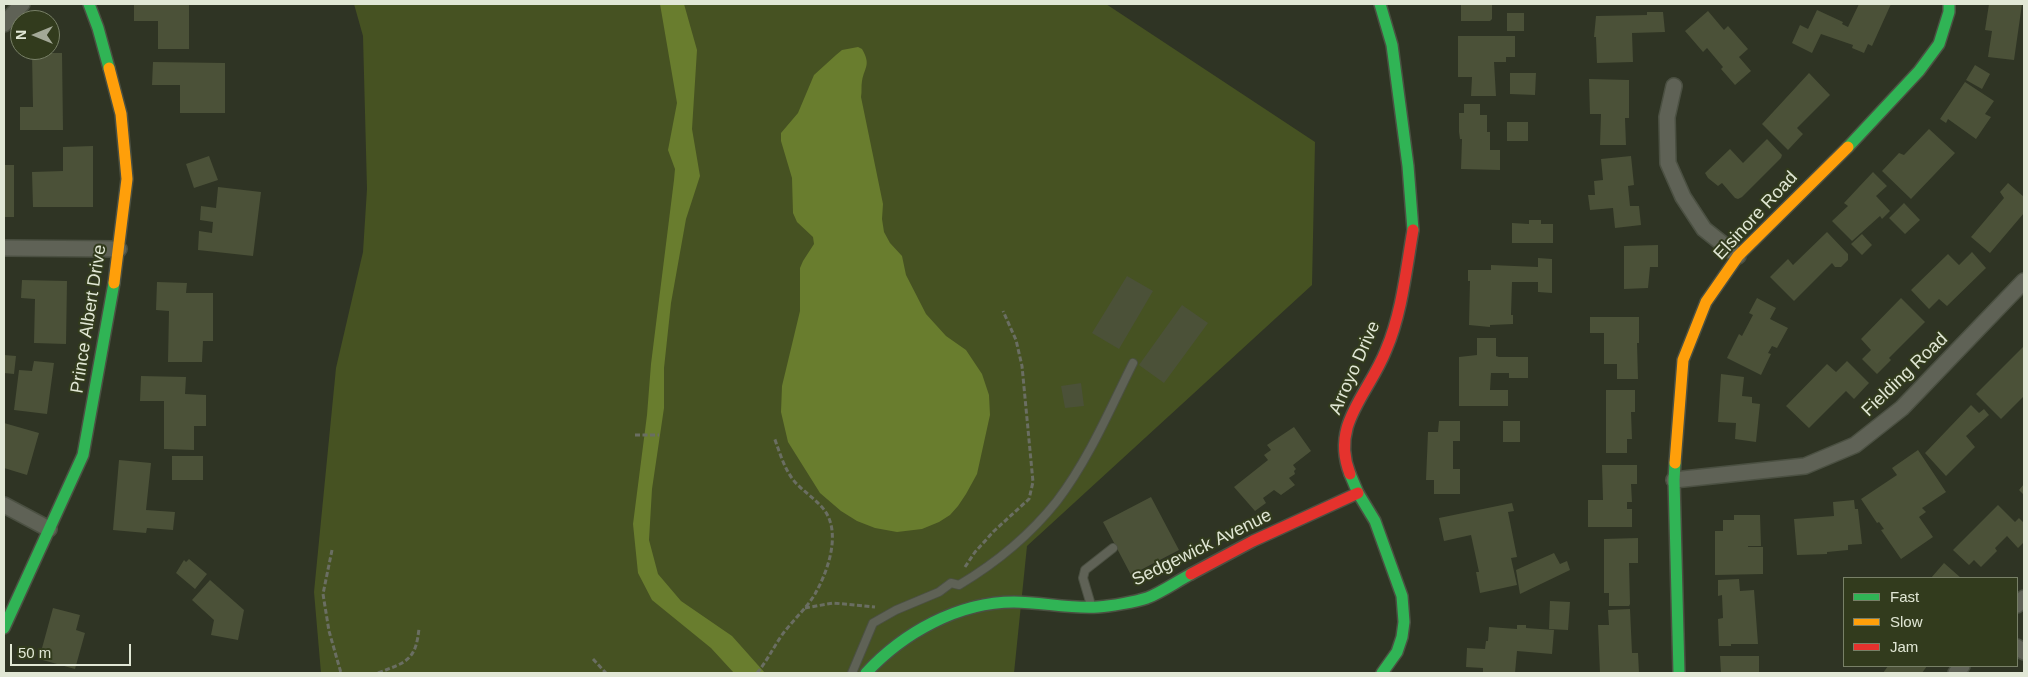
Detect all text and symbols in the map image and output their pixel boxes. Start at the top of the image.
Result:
north arrow [10,10,60,60]
text: N [13,30,29,40]
street label: Elsinore Road [1710,167,1802,265]
street label: Prince Albert Drive [67,243,111,395]
street label: Arroyo Drive [1325,318,1385,418]
street label: Fielding Road [1858,329,1952,421]
street label: Sedgewick Avenue [1129,505,1275,591]
legend [1843,577,2018,667]
text: Fast [1890,588,1919,605]
text: Slow [1890,613,1923,630]
scale bar [12,634,134,666]
text: Jam [1890,638,1918,655]
text: 50 m [18,644,51,661]

